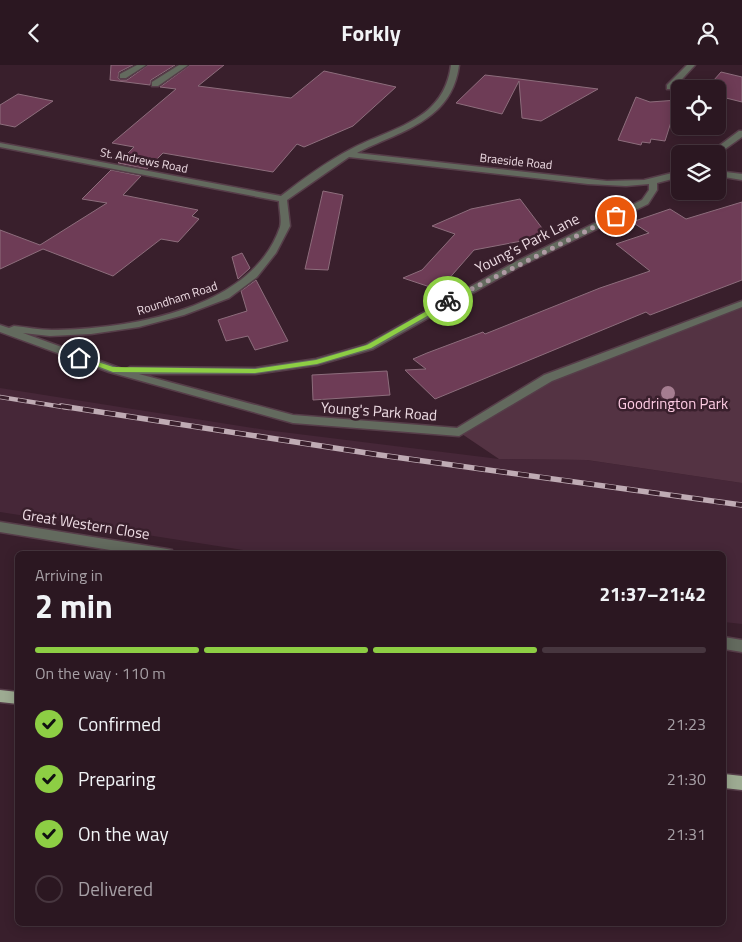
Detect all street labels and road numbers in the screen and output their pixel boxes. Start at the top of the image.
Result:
street label: St. Andrews Road [98,142,190,178]
street label: Braeside Road [479,148,553,174]
street label: Young's Park Lane [471,207,583,279]
street label: Roundham Road [134,276,220,320]
street label: Young's Park Road [320,395,438,427]
street label: Great Western Close [21,503,151,545]

